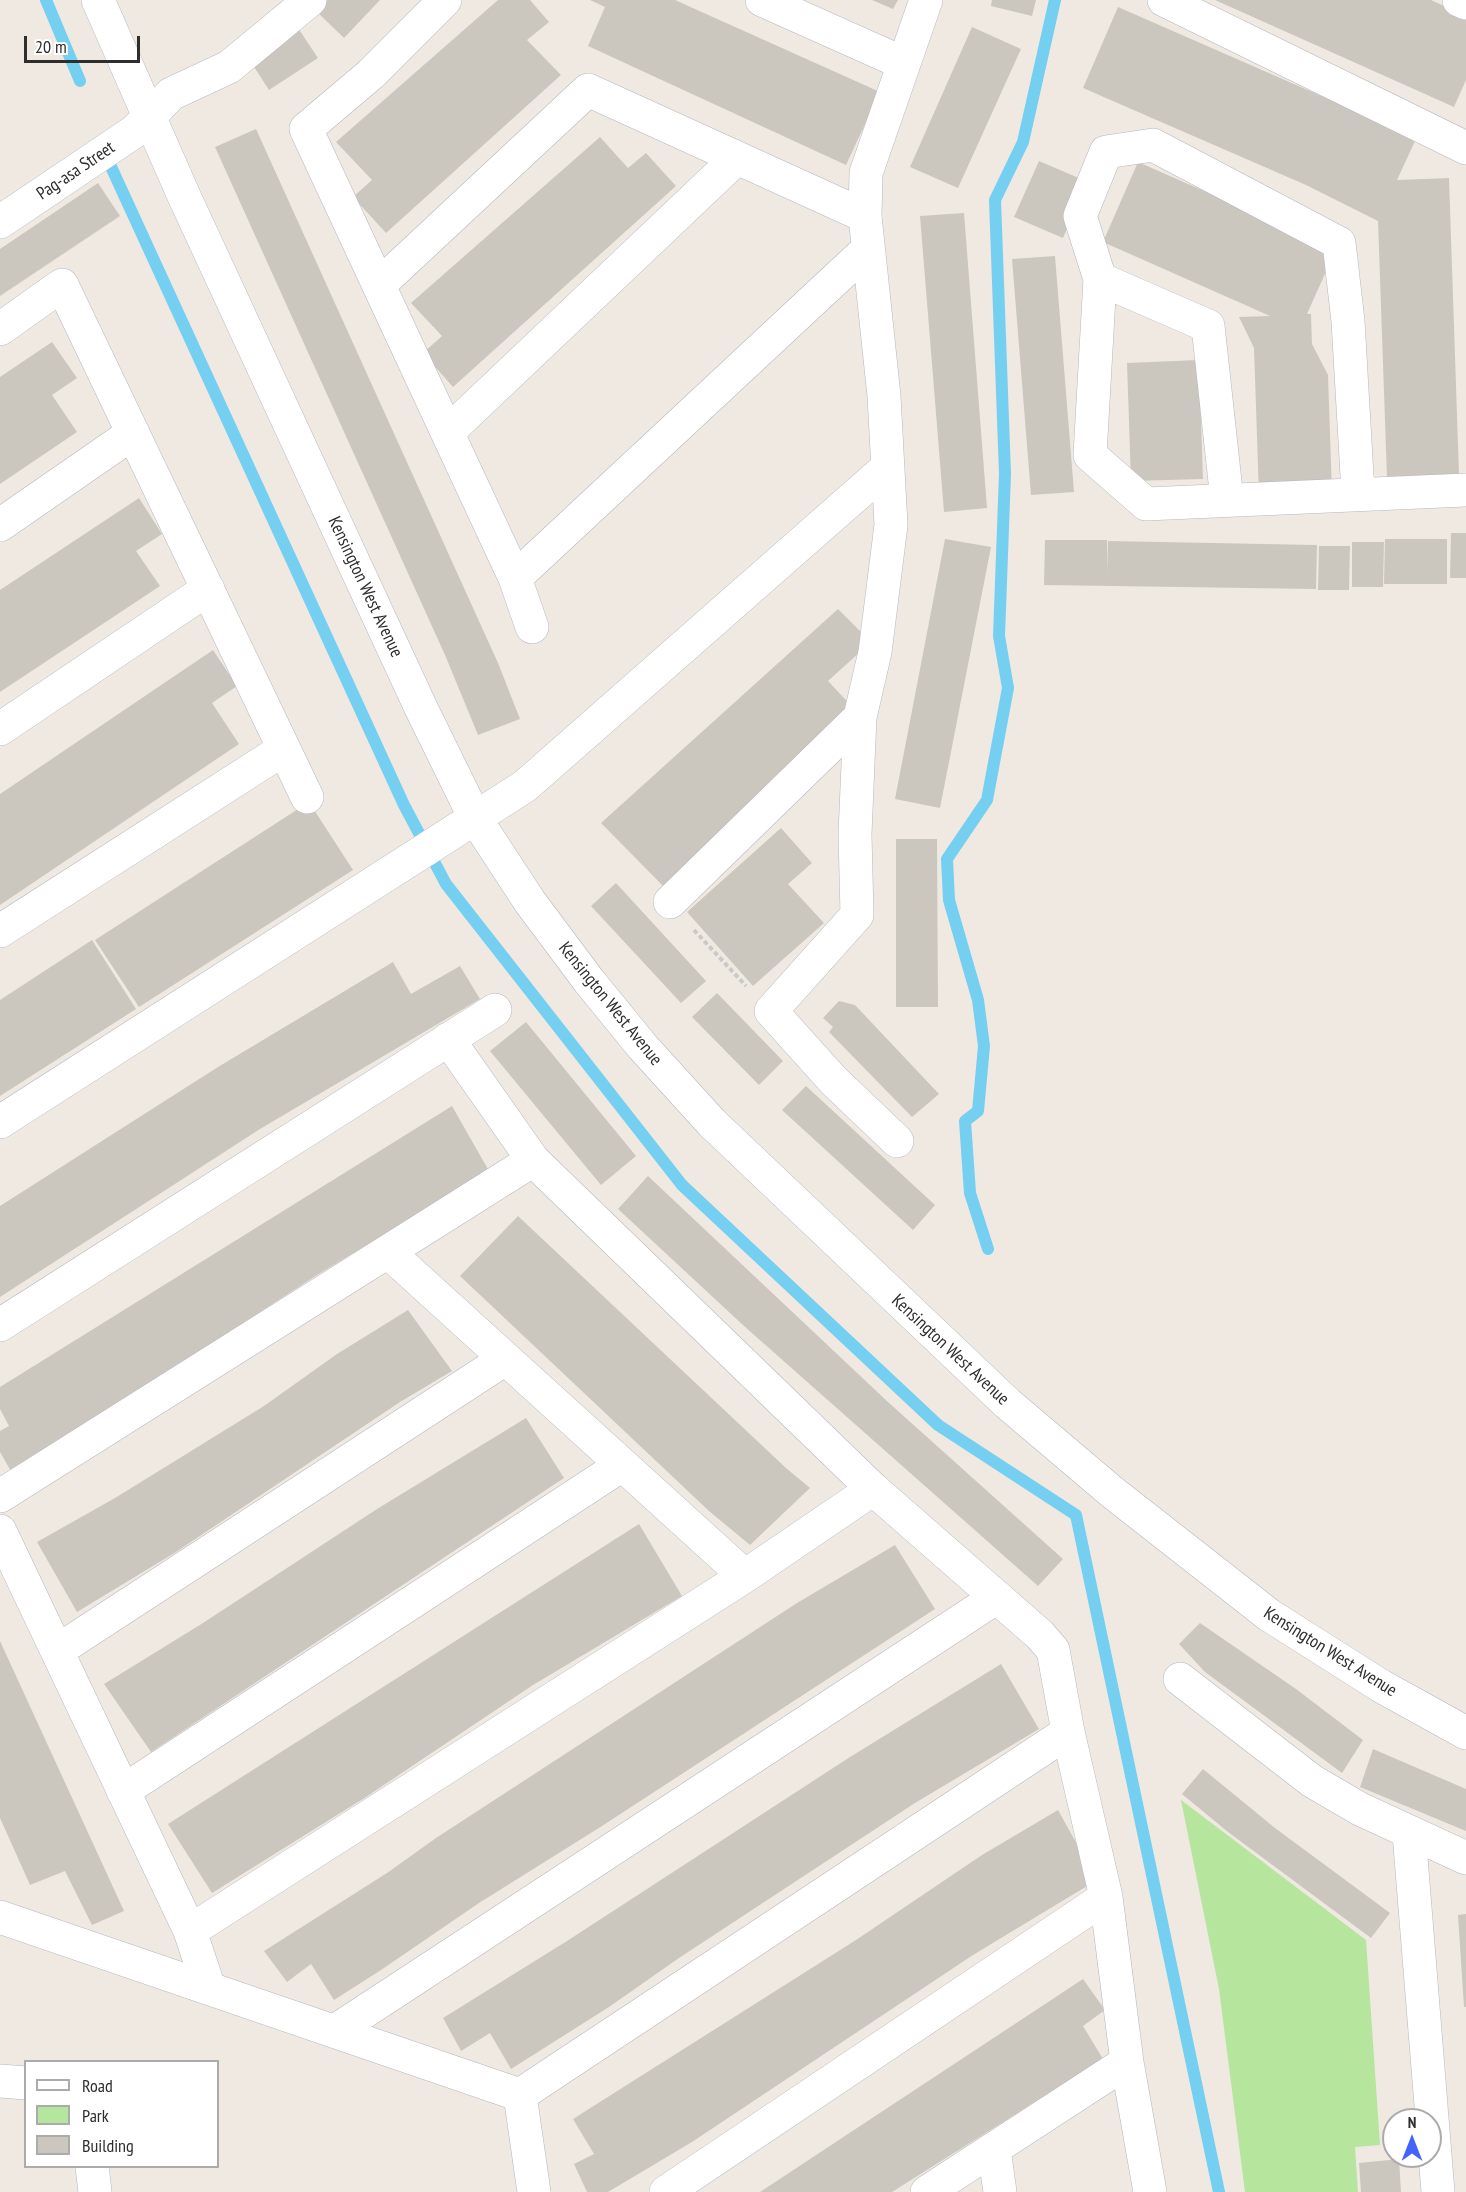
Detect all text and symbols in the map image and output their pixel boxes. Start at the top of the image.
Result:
scale bar [27,24,142,62]
text: 20 m [35,35,67,58]
street label: Pag-asa Street [33,137,119,205]
street label: Kensington West Avenue [323,513,407,661]
street label: Kensington West Avenue [554,938,666,1070]
street label: Kensington West Avenue [887,1290,1013,1410]
street label: Kensington West Avenue [1260,1602,1400,1702]
legend [24,2060,219,2168]
text: Road [82,2074,113,2097]
text: Park [82,2104,109,2127]
north arrow [1382,2108,1442,2168]
text: N [1408,2112,1416,2132]
text: Building [82,2134,134,2157]

